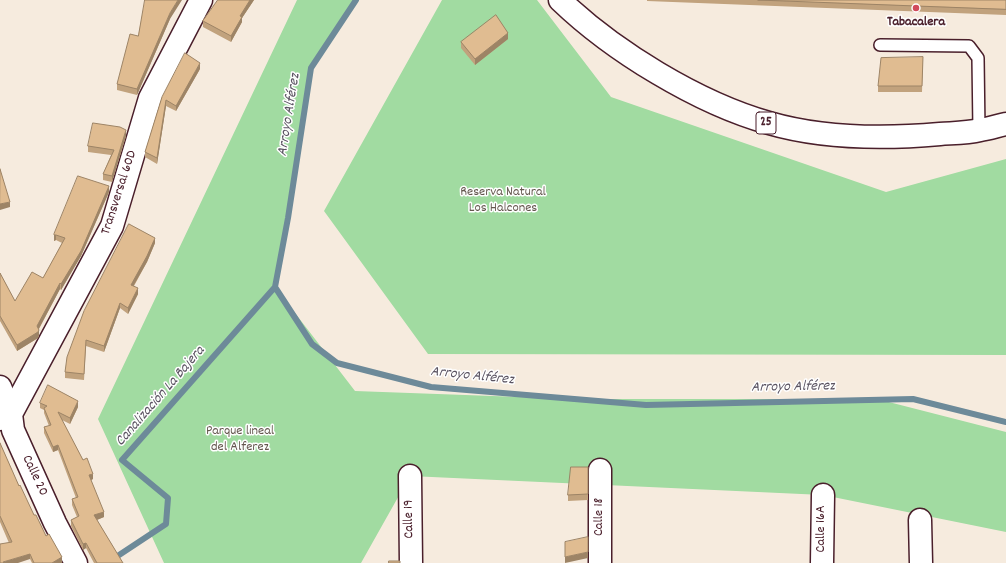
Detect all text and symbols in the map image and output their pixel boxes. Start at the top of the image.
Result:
marker: Tabacalera [911,3,921,13]
place label: Tabacalera [887,15,945,31]
water label: Arroyo Alférez [275,72,305,158]
road number: 25 [756,112,776,134]
street label: Transversal 60D [98,149,142,237]
park label: Reserva Natural Los Halcones [460,185,546,218]
water label: Canalización La Bajera [112,343,210,451]
water label: Arroyo Alférez [430,364,514,390]
water label: Arroyo Alférez [751,378,835,398]
park label: Parque lineal del Alferez [206,424,274,456]
street label: Calle 20 [17,453,51,499]
street label: Calle 18 [592,498,608,536]
street label: Calle 19 [401,499,419,539]
street label: Calle 16A [814,505,830,553]

